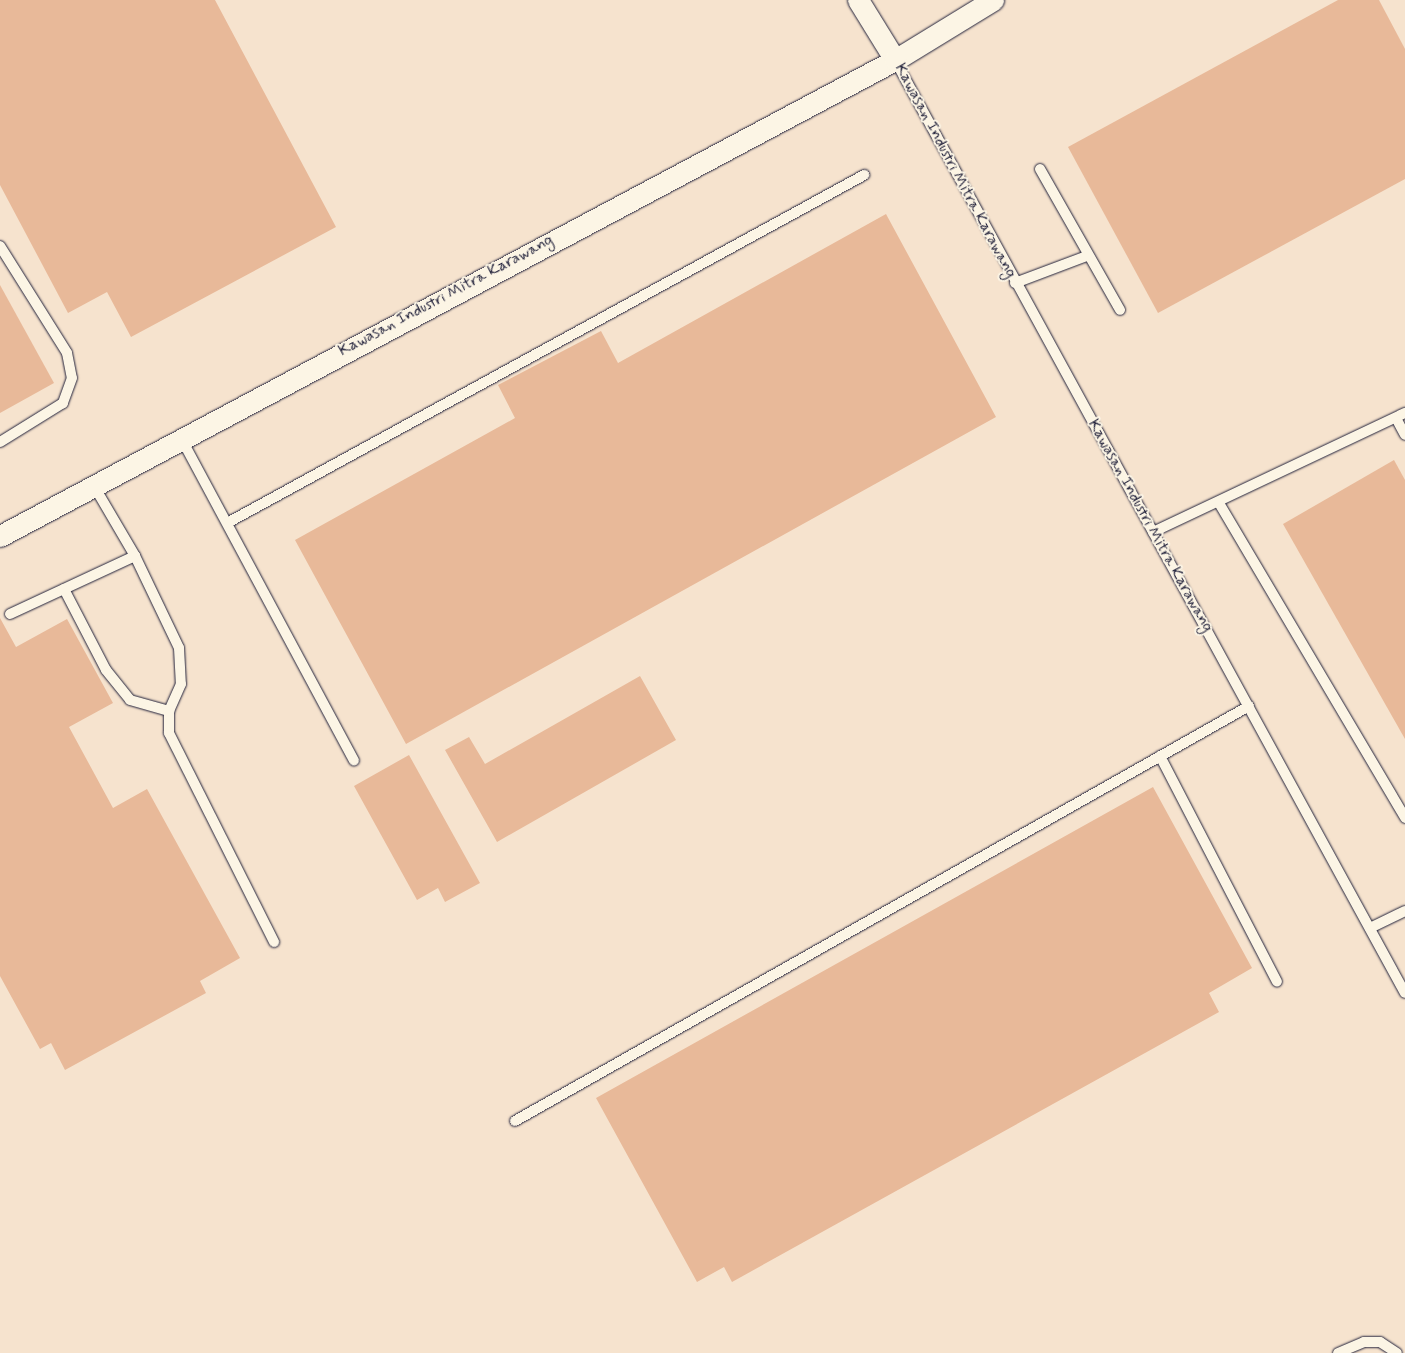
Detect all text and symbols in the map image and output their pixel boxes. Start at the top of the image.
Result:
street label: Kawasan Industri Mitra Karawang [891,63,1019,279]
street label: Kawasan Industri Mitra Karawang [338,232,554,360]
street label: Kawasan Industri Mitra Karawang [1085,418,1215,634]

